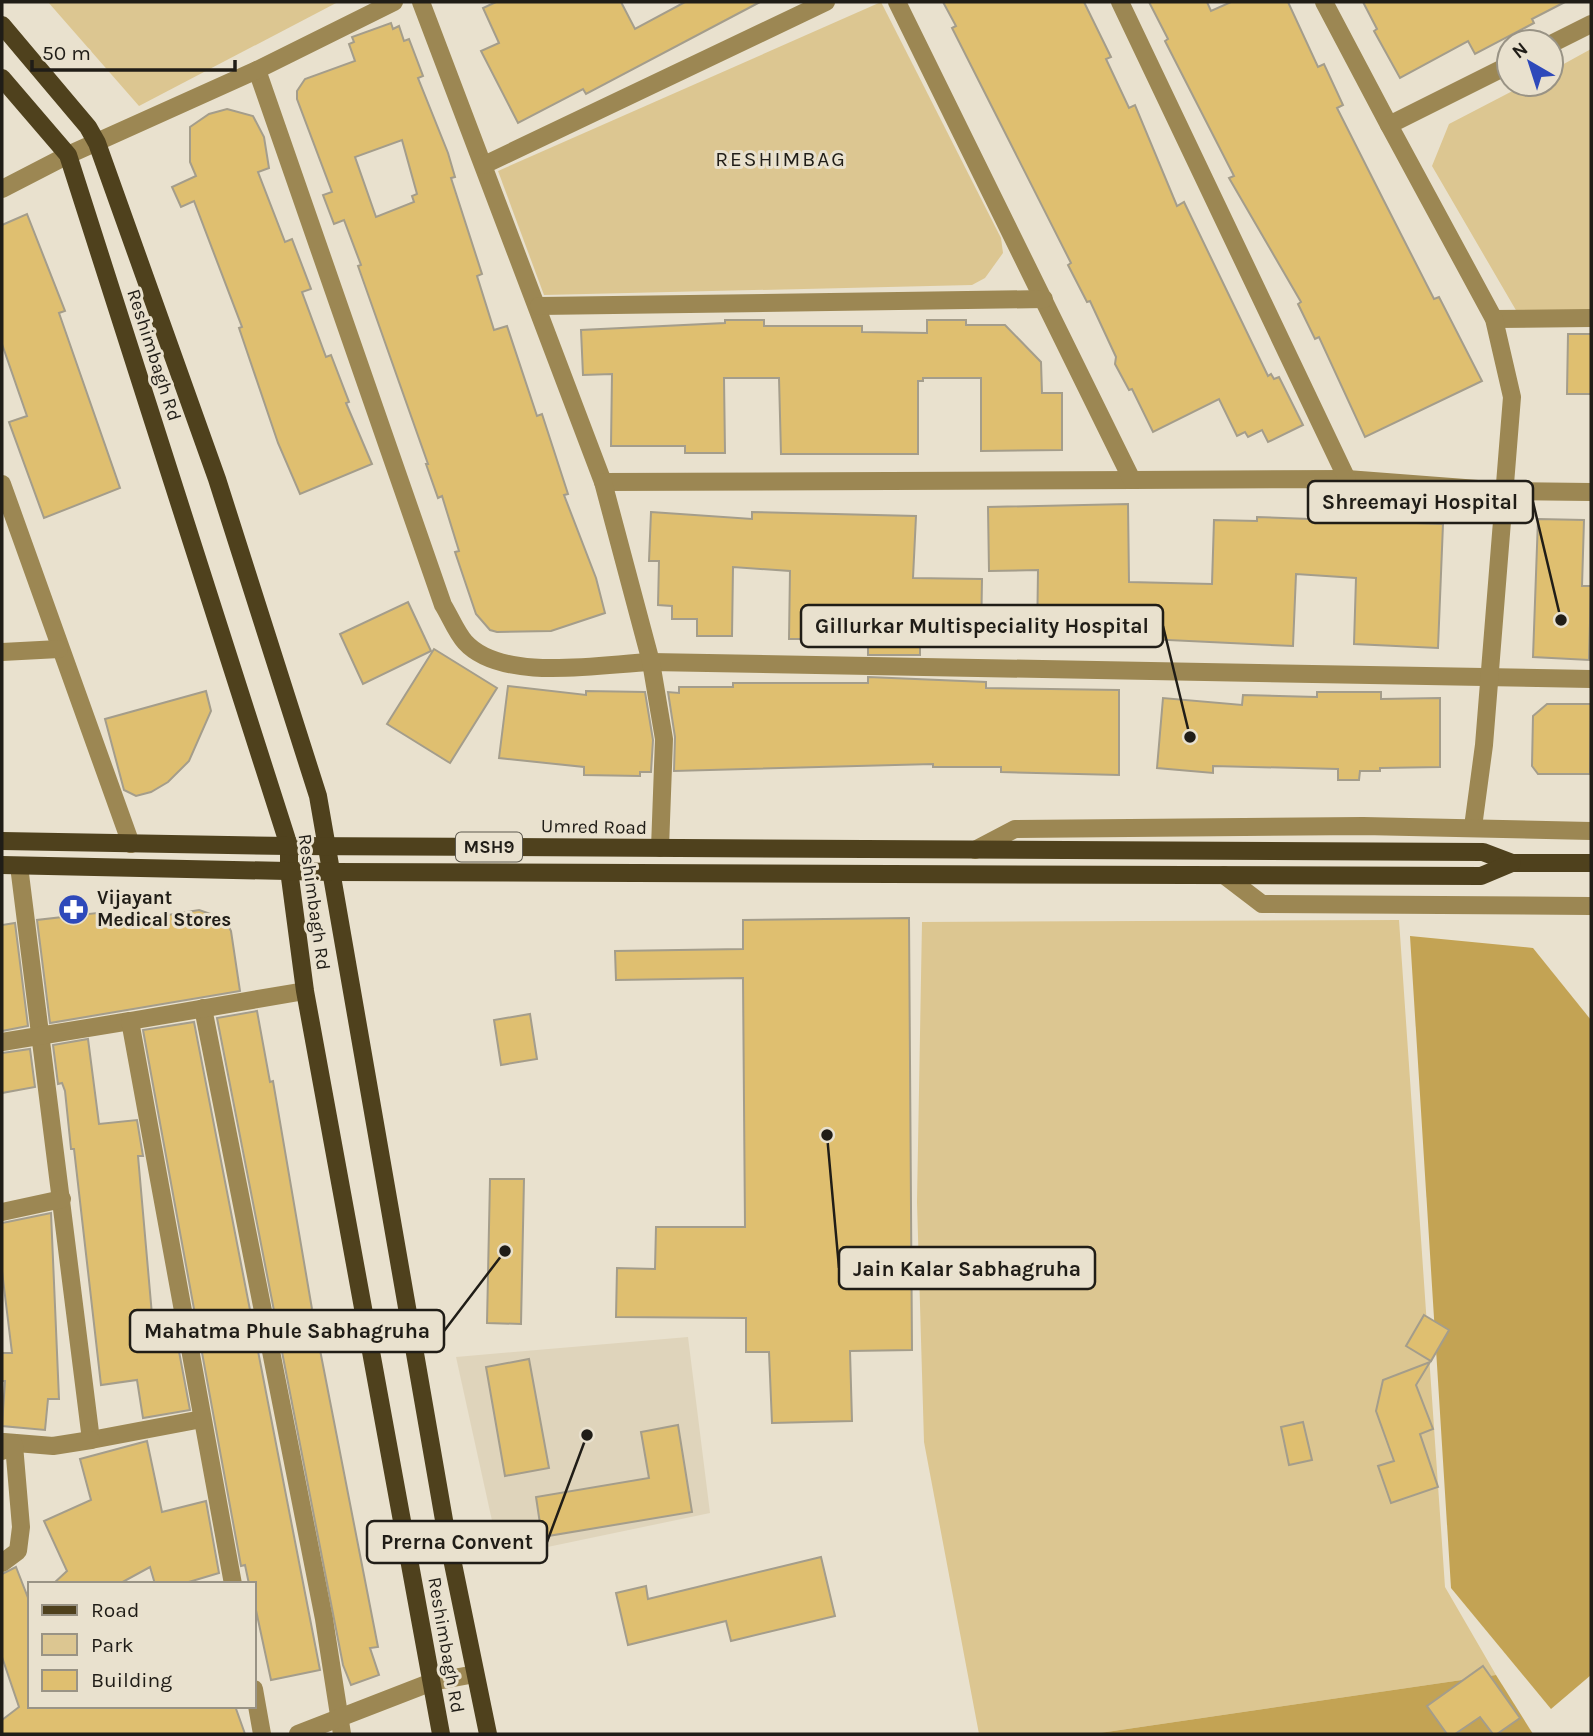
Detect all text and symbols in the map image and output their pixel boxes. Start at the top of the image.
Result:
scale bar [32,28,234,72]
north arrow [1495,28,1565,98]
text: N [1508,38,1532,63]
text: 50 m [42,41,91,65]
district label: RESHIMBAG [715,147,847,171]
street label: Reshimbagh Rd [122,286,186,424]
callout: Shreemayi Hospital [1308,481,1533,523]
text: Shreemayi Hospital [1322,490,1518,514]
callout: Gillurkar Multispeciality Hospital [801,605,1163,647]
text: Gillurkar Multispeciality Hospital [815,614,1149,638]
street label: Umred Road [541,815,647,839]
street label: Reshimbagh Rd [294,832,334,972]
road number: MSH9 [456,832,522,862]
place label: Vijayant Medical Stores [97,887,231,931]
pharmacy icon: Vijayant Medical Stores [57,892,91,926]
callout: Jain Kalar Sabhagruha [839,1247,1095,1289]
text: Jain Kalar Sabhagruha [853,1257,1081,1281]
callout: Mahatma Phule Sabhagruha [130,1310,444,1352]
text: Mahatma Phule Sabhagruha [144,1319,430,1343]
callout: Prerna Convent [367,1521,547,1563]
text: Prerna Convent [381,1530,533,1554]
street label: Reshimbagh Rd [423,1575,469,1715]
legend [28,1582,256,1708]
text: Road [91,1598,139,1622]
text: Park [91,1633,134,1657]
text: Building [91,1668,172,1692]

